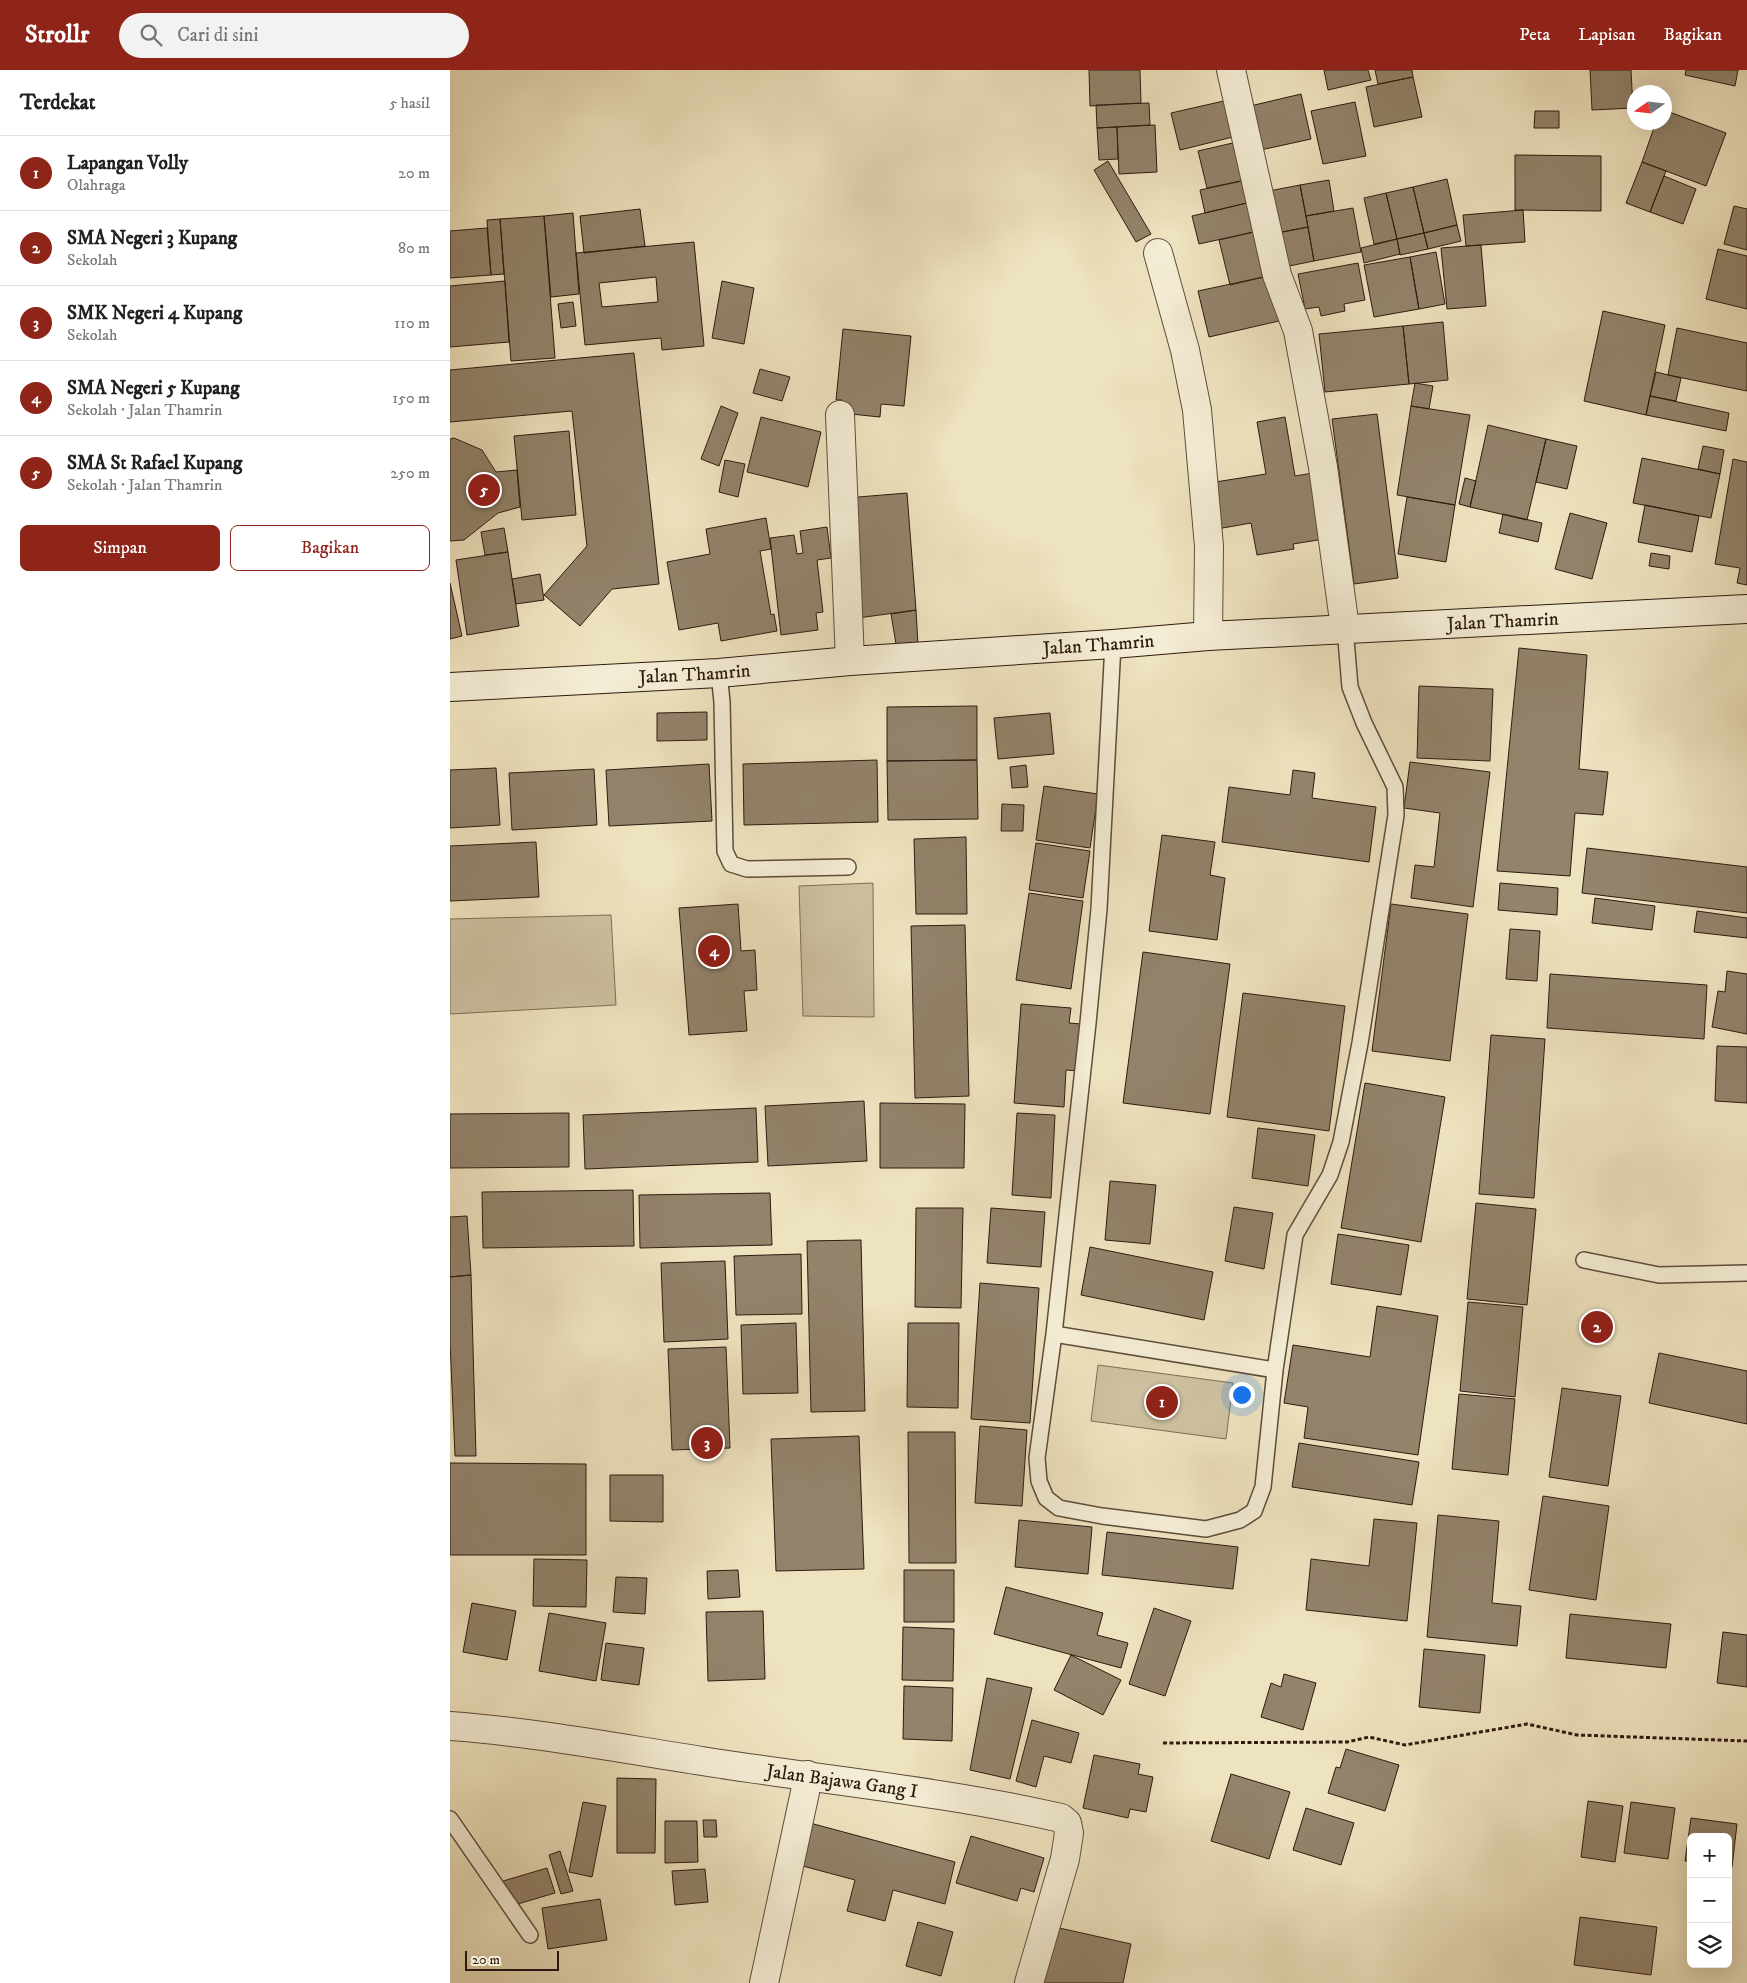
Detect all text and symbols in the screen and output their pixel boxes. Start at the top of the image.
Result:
search box [119,13,469,58]
text: Strollr [25,20,89,50]
icon: search [137,21,165,49]
text: Cari di sini [177,24,258,47]
text: Peta [1519,24,1550,46]
text: Lapisan [1578,24,1636,46]
text: Bagikan [1664,24,1722,46]
north arrow [1627,85,1672,130]
text: Terdekat [20,90,95,116]
text: 5 hasil [389,93,430,113]
text: Lapangan Volly [67,152,188,175]
text: 1 [33,163,39,183]
text: 20 m [398,163,430,183]
text: Olahraga [67,175,126,195]
text: SMA Negeri 3 Kupang [67,227,237,250]
text: 2 [32,238,40,258]
text: 80 m [398,238,430,258]
text: Sekolah [67,250,118,270]
text: SMK Negeri 4 Kupang [67,302,242,325]
text: 3 [33,313,39,333]
text: 110 m [394,313,430,333]
text: Sekolah [67,325,118,345]
text: SMA Negeri 5 Kupang [67,377,239,400]
text: 4 [31,388,41,408]
text: 150 m [392,388,430,408]
text: Sekolah · Jalan Thamrin [67,400,222,420]
text: SMA St Rafael Kupang [67,452,242,475]
text: 5 [32,463,40,483]
text: 250 m [390,463,430,483]
pin: 5 [468,471,500,509]
text: Sekolah · Jalan Thamrin [67,475,222,495]
button: Simpan [20,525,220,571]
button: Bagikan [230,525,430,571]
street label: Jalan Thamrin [1444,607,1559,636]
street label: Jalan Thamrin [1040,629,1155,660]
street label: Jalan Thamrin [636,659,751,689]
pin: 4 [698,932,730,970]
pin: 2 [1581,1308,1613,1346]
your location [1229,1382,1255,1408]
pin: 1 [1146,1383,1178,1421]
pin: 3 [691,1424,723,1462]
street label: Jalan Bajawa Gang I [763,1759,919,1803]
map controls [1687,1833,1732,1968]
button: + [1687,1833,1732,1878]
button: − [1687,1878,1732,1923]
button: layers [1687,1923,1732,1968]
scale bar [465,1948,559,1971]
text: 20 m [472,1951,500,1969]

